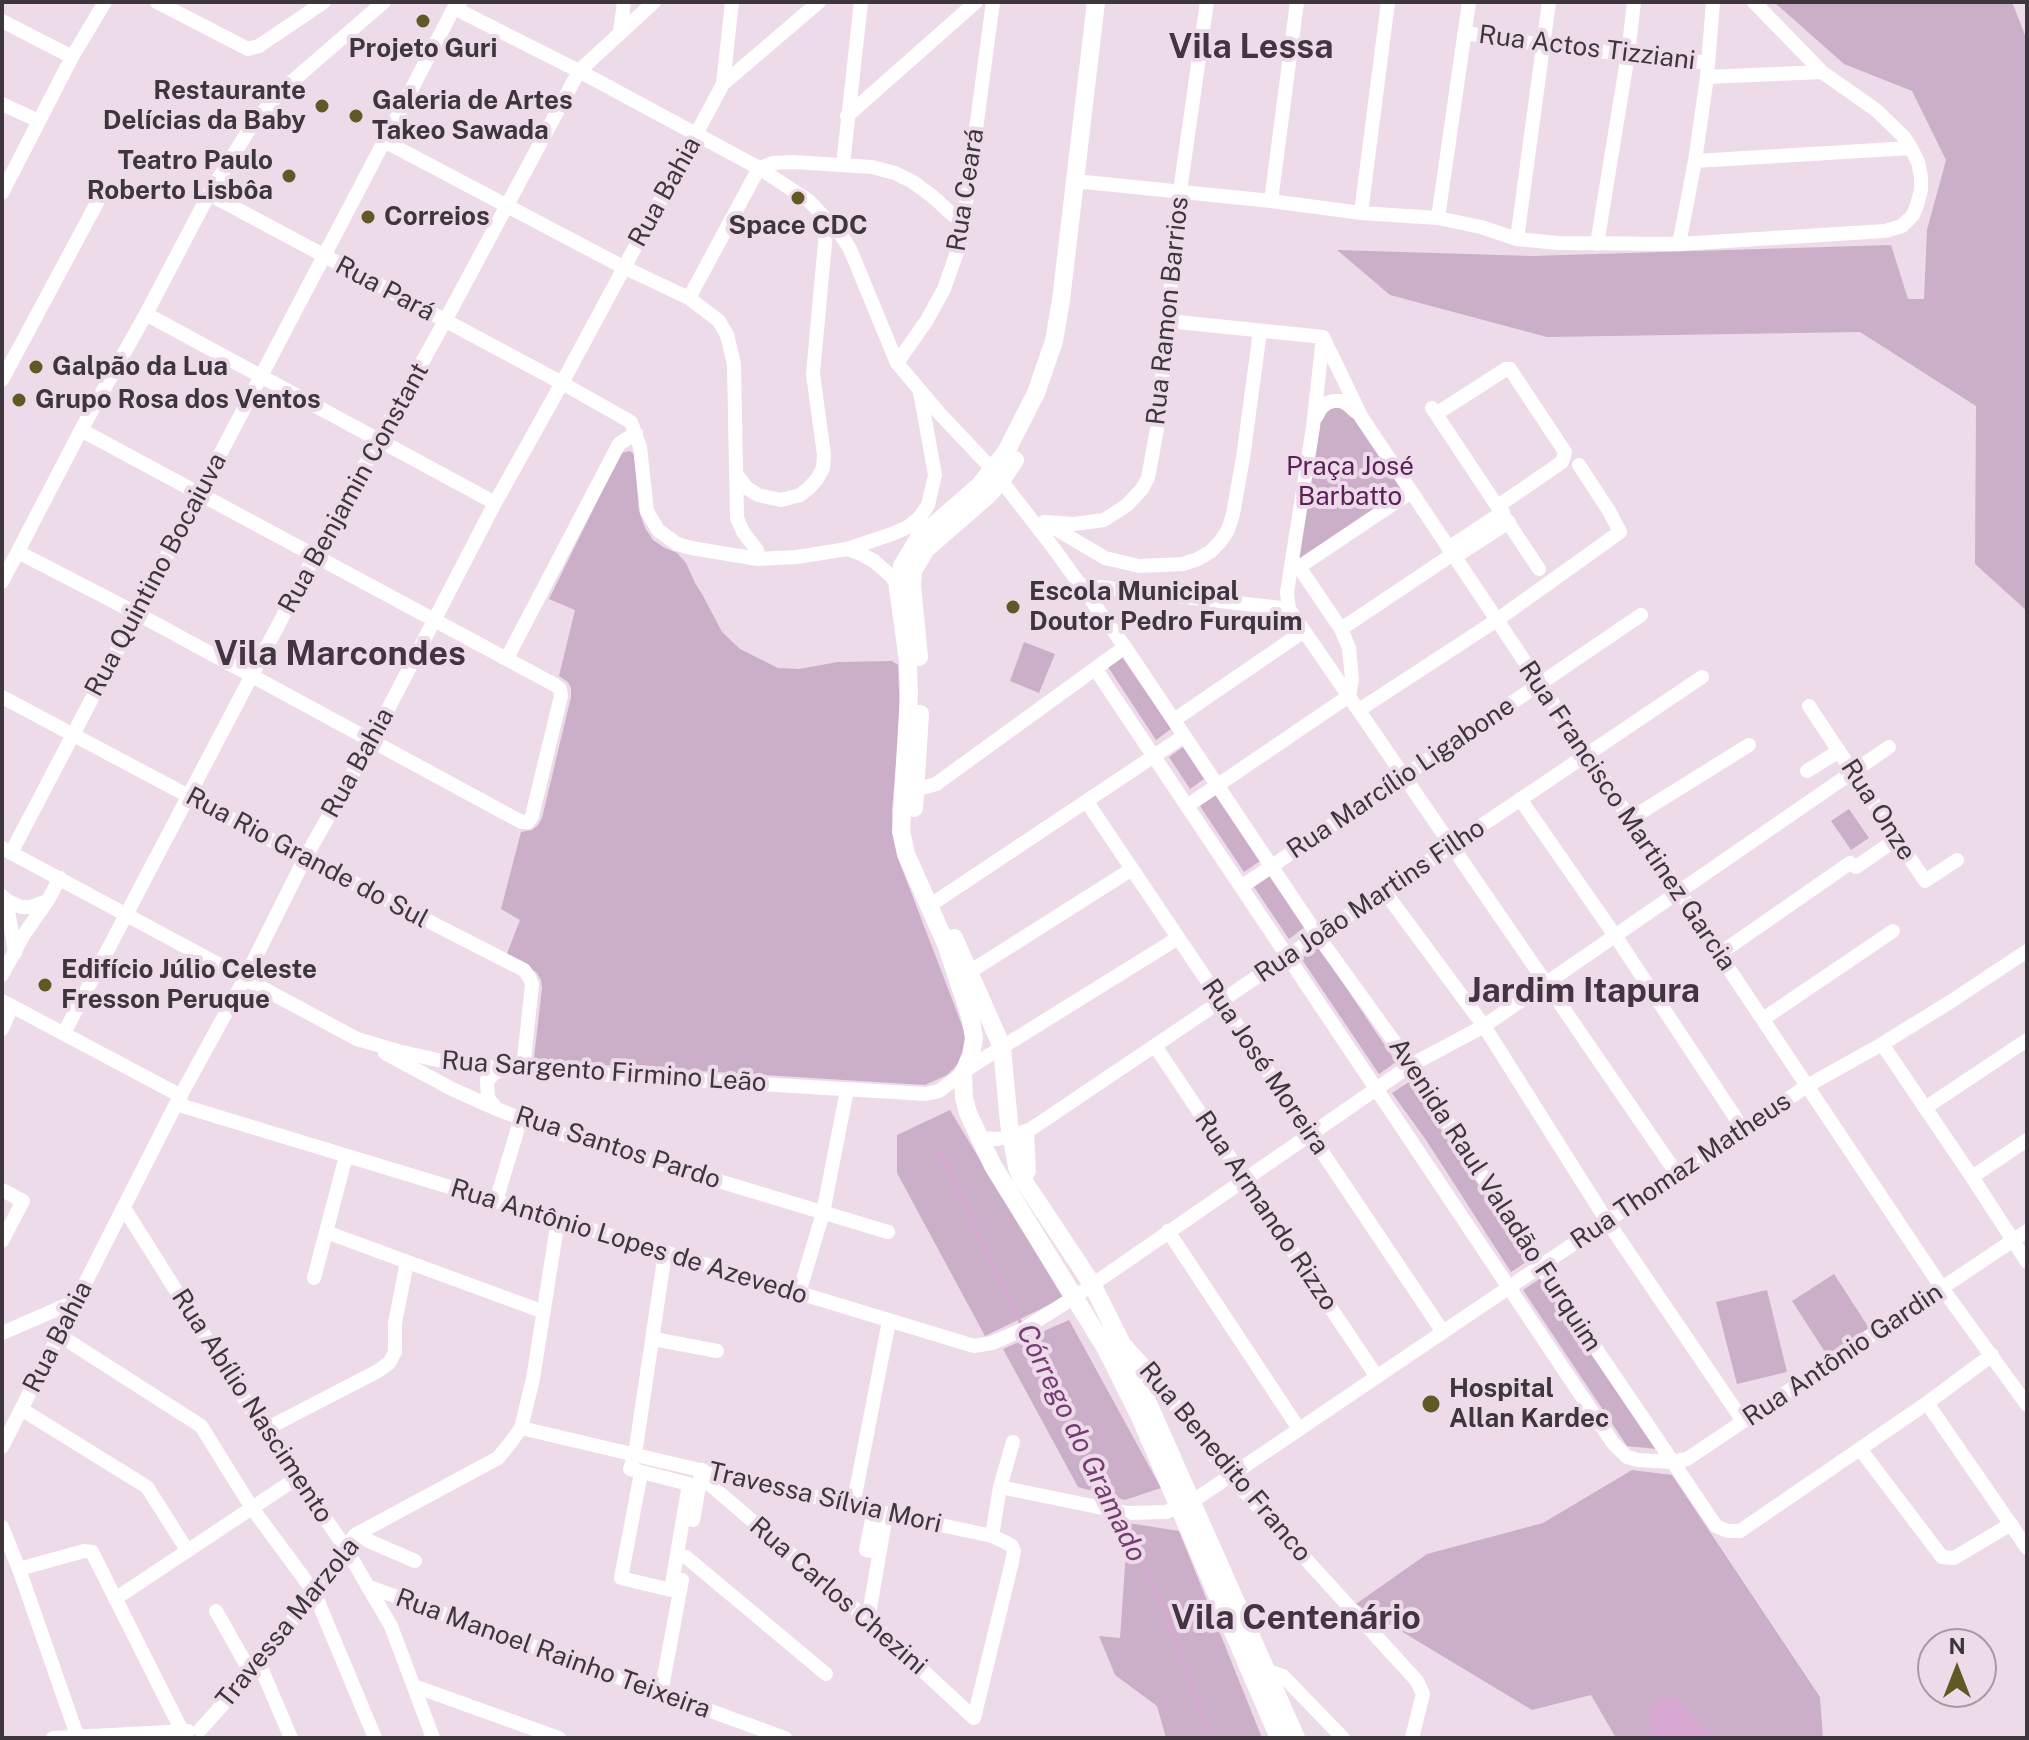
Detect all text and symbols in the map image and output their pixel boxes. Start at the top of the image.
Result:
marker: Projeto Guri [414,12,432,30]
street label: Rua Actos Tizziani [1477,19,1697,77]
district label: Vila Lessa [1168,28,1334,68]
place label: Projeto Guri [349,33,497,65]
place label: Restaurante Delícias da Baby [103,75,306,136]
place label: Galeria de Artes Takeo Sawada [372,85,573,146]
marker: Restaurante Delícias da Baby [313,97,331,115]
marker: Galeria de Artes Takeo Sawada [347,107,365,125]
street label: Rua Ceará [941,126,991,254]
street label: Rua Bahia [622,132,708,252]
place label: Teatro Paulo Roberto Lisbôa [87,145,273,206]
marker: Teatro Paulo Roberto Lisbôa [280,167,298,185]
marker: Space CDC [789,189,807,207]
street label: Rua Ramon Barrios [1140,195,1196,427]
place label: Correios [384,201,490,233]
marker: Correios [359,208,377,226]
place label: Space CDC [728,210,868,242]
street label: Rua Pará [330,250,440,328]
place label: Galpão da Lua [52,351,228,383]
street label: Rua Benjamin Constant [272,357,436,619]
marker: Galpão da Lua [27,358,45,376]
place label: Grupo Rosa dos Ventos [35,384,321,416]
marker: Grupo Rosa dos Ventos [10,391,28,409]
street label: Rua Quintino Bocaiuva [79,448,233,702]
park label: Praça José Barbatto [1286,451,1414,512]
place label: Escola Municipal Doutor Pedro Furquim [1029,576,1302,638]
marker: Escola Municipal Doutor Pedro Furquim [1004,598,1022,616]
district label: Vila Marcondes [214,635,466,675]
street label: Rua Francisco Martinez Garcia [1512,655,1742,977]
street label: Rua Marcílio Ligabone [1281,690,1521,866]
street label: Rua Bahia [315,703,401,823]
street label: Rua Onze [1834,754,1922,866]
street label: Rua Rio Grande do Sul [181,781,433,935]
street label: Rua João Martins Filho [1249,812,1491,990]
place label: Edifício Júlio Celeste Fresson Peruque [61,954,317,1016]
district label: Jardim Itapura [1468,972,1700,1012]
street label: Rua José Moreira [1195,973,1335,1161]
marker: Edifício Júlio Celeste Fresson Peruque [36,976,54,994]
street label: Avenida Raul Valadão Furquim [1382,1032,1608,1358]
street label: Rua Sargento Firmino Leão [440,1045,768,1099]
street label: Rua Thomaz Matheus [1565,1086,1797,1256]
street label: Rua Santos Pardo [511,1100,725,1196]
street label: Rua Armando Rizzo [1188,1105,1344,1317]
street label: Rua Antônio Lopes de Azevedo [447,1173,811,1311]
street label: Rua Bahia [17,1276,99,1398]
street label: Rua Antônio Gardin [1737,1277,1949,1433]
street label: Rua Abílio Nascimento [165,1283,339,1529]
water label: Córrego do Gramado [1009,1319,1153,1567]
street label: Rua Benedito Franco [1132,1356,1318,1568]
place label: Hospital Allan Kardec [1449,1373,1609,1434]
marker: Hospital Allan Kardec [1420,1393,1442,1415]
street label: Travessa Sílvia Mori [705,1456,945,1540]
street label: Rua Carlos Chezini [743,1511,933,1681]
street label: Travessa Marzola [210,1532,366,1714]
street label: Rua Manoel Rainho Teixeira [391,1582,715,1726]
district label: Vila Centenário [1171,1599,1421,1639]
north arrow [1917,1628,1997,1708]
text: N [1948,1633,1966,1659]

